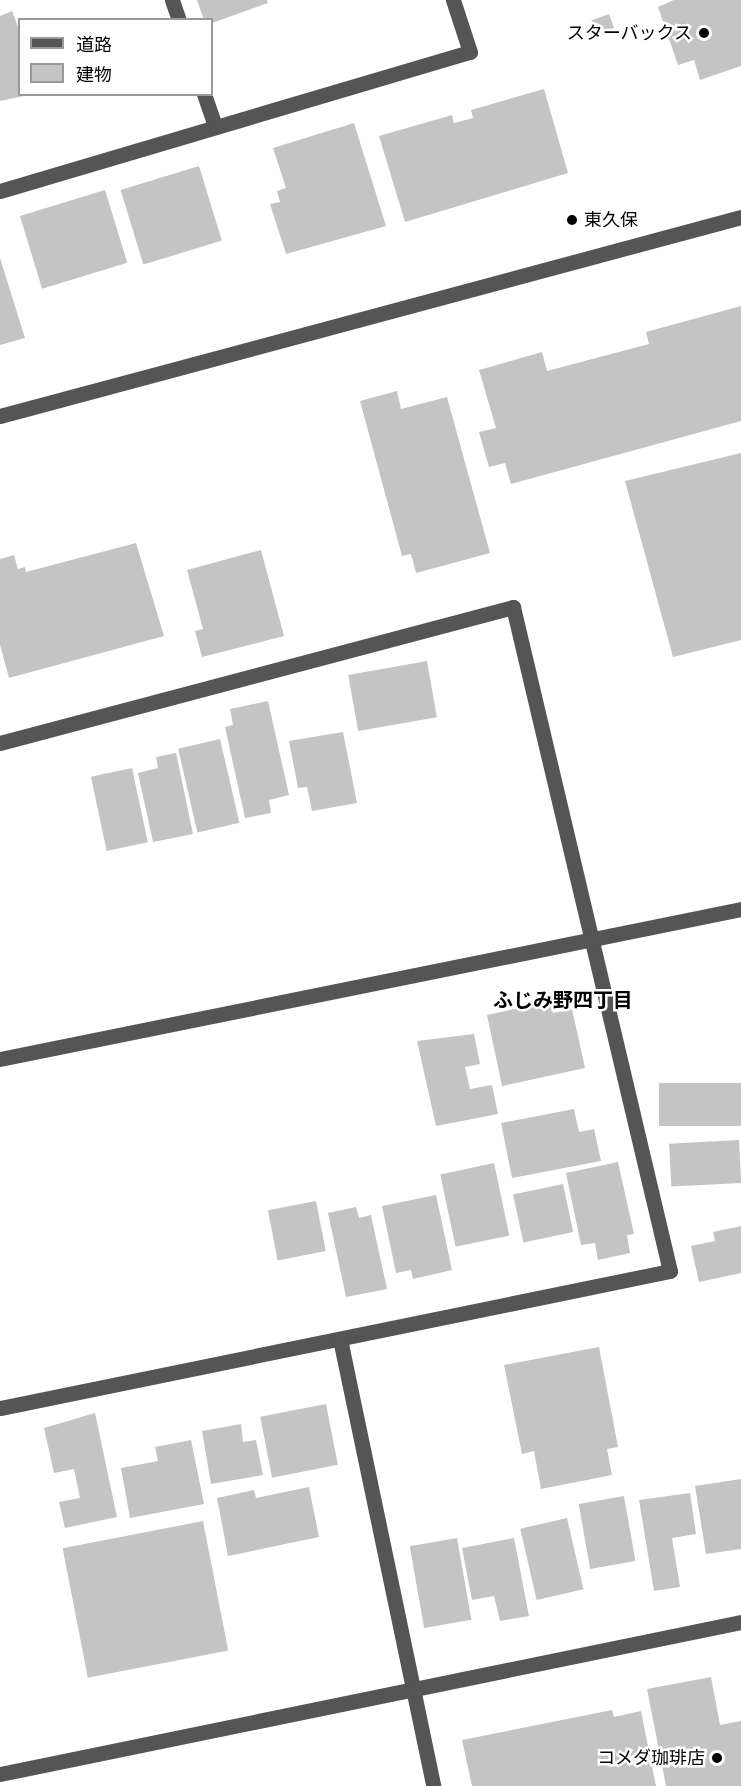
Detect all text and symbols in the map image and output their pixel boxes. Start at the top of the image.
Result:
legend [18,18,213,96]
place label: スターバックス [566,22,692,44]
marker: スターバックス [697,26,711,40]
text: 道路 [76,32,112,57]
text: 建物 [76,62,112,87]
place label: 東久保 [584,209,638,231]
marker: 東久保 [565,213,579,227]
district label: ふじみ野四丁目 [493,987,633,1011]
place label: コメダ珈琲店 [597,1747,705,1769]
marker: コメダ珈琲店 [710,1751,724,1765]

